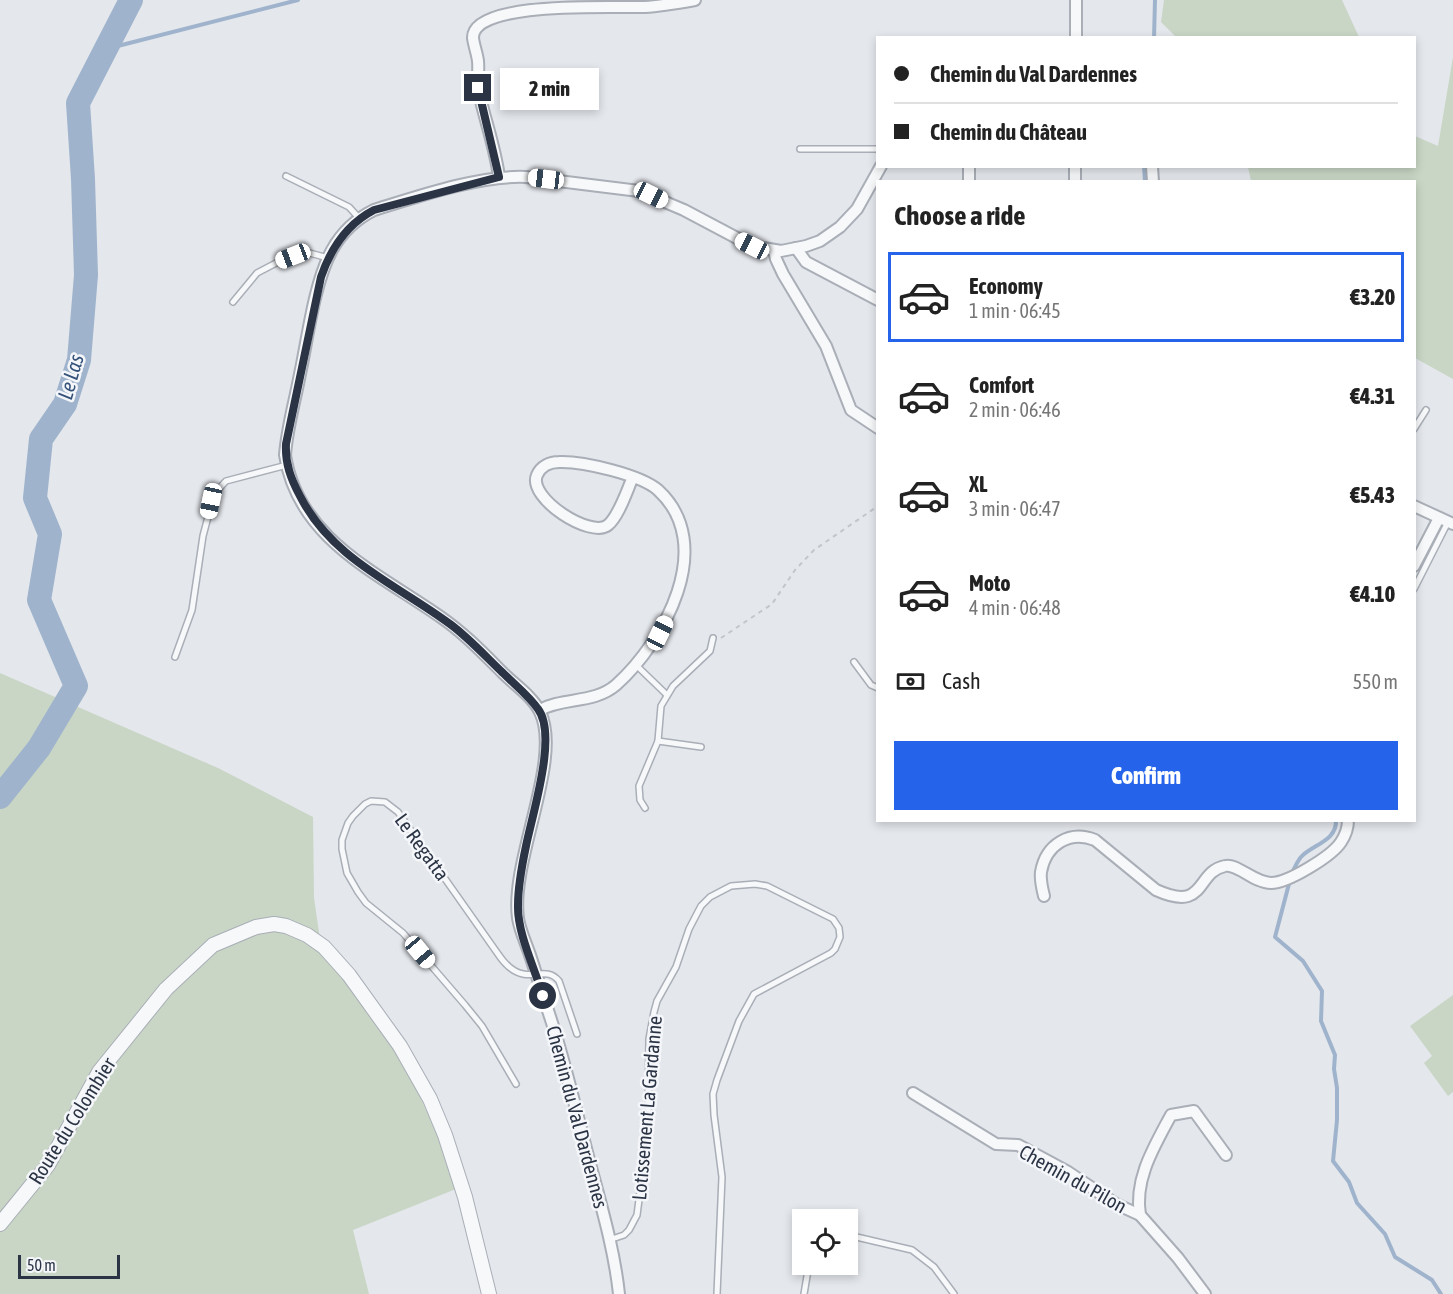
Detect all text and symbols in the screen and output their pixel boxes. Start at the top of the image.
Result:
text: Chemin du Val Dardennes [930,61,1137,87]
callout: 2 min [499,67,598,109]
route end [464,74,491,101]
text: 2 min [529,77,570,100]
text: Chemin du Château [930,119,1087,145]
car [527,168,565,190]
car [631,179,671,211]
text: Choose a ride [894,200,1026,231]
car [732,230,772,262]
car [273,241,313,271]
icon: car [897,270,951,324]
text: Economy [969,273,1043,299]
text: €3.20 [1350,284,1395,310]
text: 1 min · 06:45 [969,299,1061,322]
water label: Le Las [52,351,88,402]
icon: car [897,369,951,423]
text: Comfort [969,372,1034,398]
text: €4.31 [1350,383,1395,409]
text: 2 min · 06:46 [969,398,1061,421]
icon: car [897,468,951,522]
text: XL [969,471,987,497]
car [198,482,224,520]
text: €5.43 [1350,482,1395,508]
text: 3 min · 06:47 [969,497,1061,520]
icon: car [897,567,951,621]
text: Moto [969,570,1011,596]
text: €4.10 [1350,581,1395,607]
text: 4 min · 06:48 [969,596,1061,619]
car [644,613,676,653]
icon: cash [894,665,927,698]
text: Cash [942,668,981,694]
text: 550 m [1353,670,1398,693]
button: Confirm [894,741,1398,810]
street label: Le Regatta [390,809,454,885]
car [402,932,438,972]
route start [529,982,556,1009]
street label: Lotissement La Gardanne [627,1015,666,1201]
street label: Chemin du Val Dardennes [542,1023,613,1211]
street label: Route du Colombier [23,1052,120,1188]
street label: Chemin du Pilon [1015,1140,1131,1218]
map controls [792,1209,858,1275]
button: locate [792,1209,858,1275]
scale bar [18,1252,120,1280]
text: 50 m [27,1256,56,1274]

